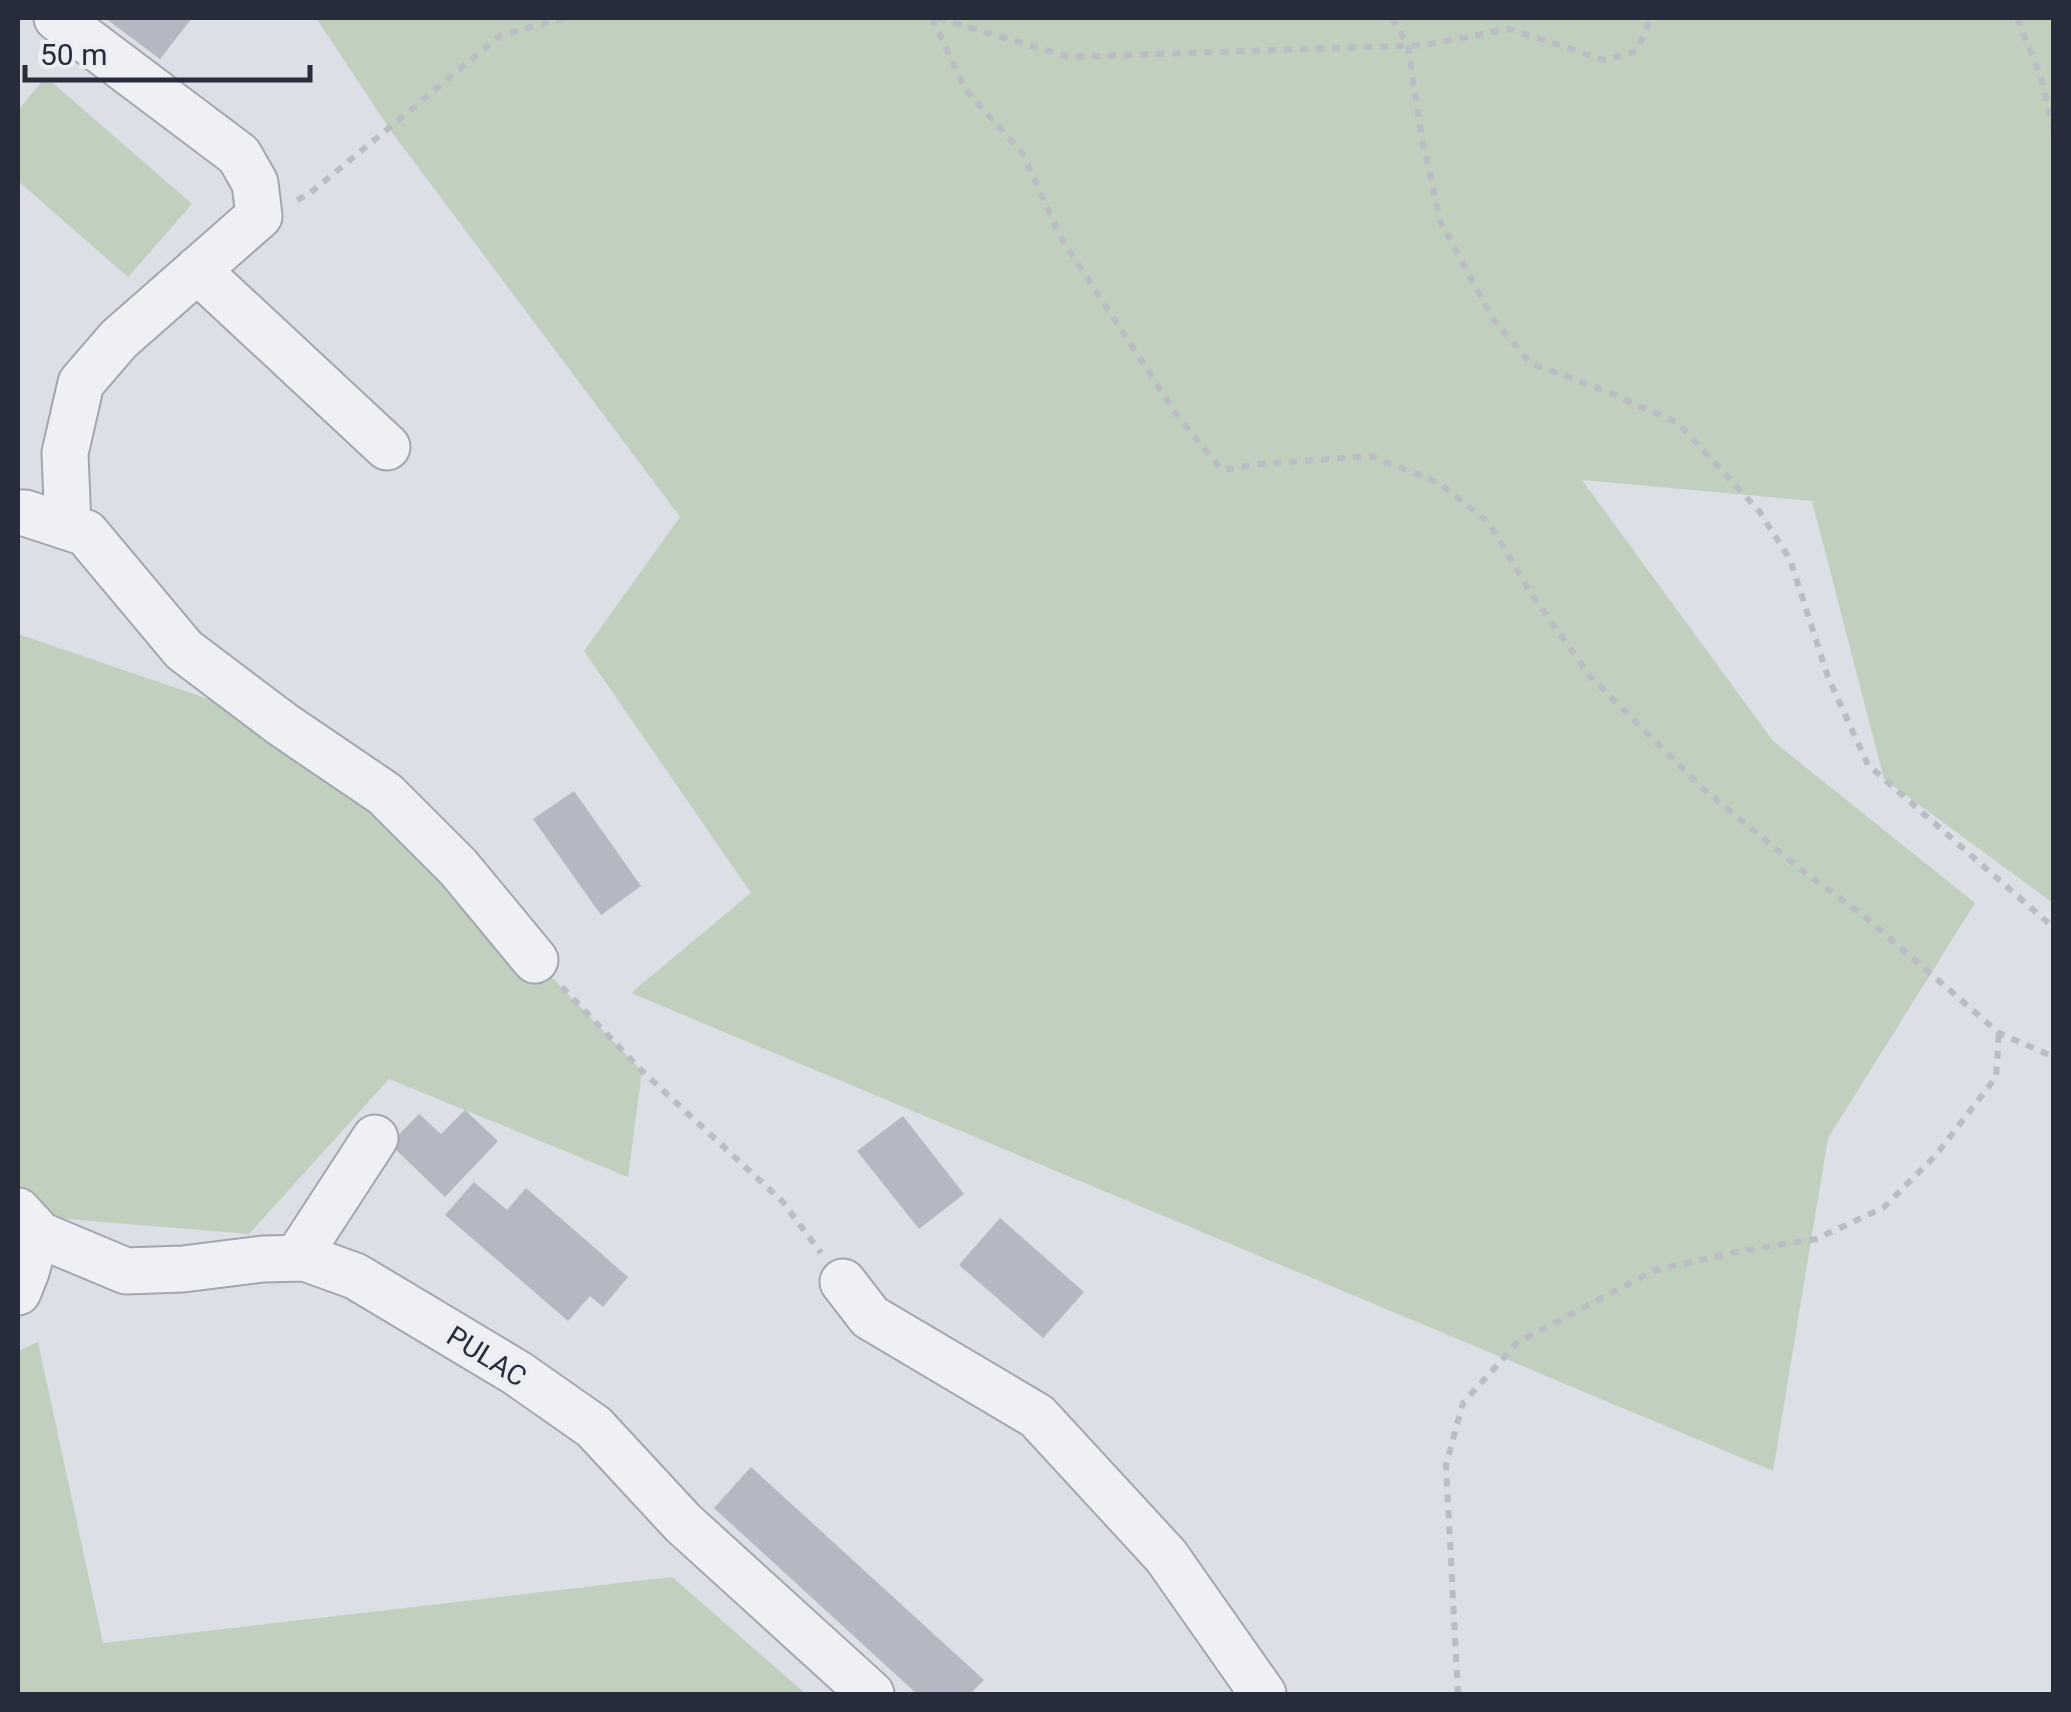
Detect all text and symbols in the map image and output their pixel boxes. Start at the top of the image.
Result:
scale bar [25,20,310,82]
text: 50 m [40,37,107,72]
street label: PULAC [441,1319,533,1394]

